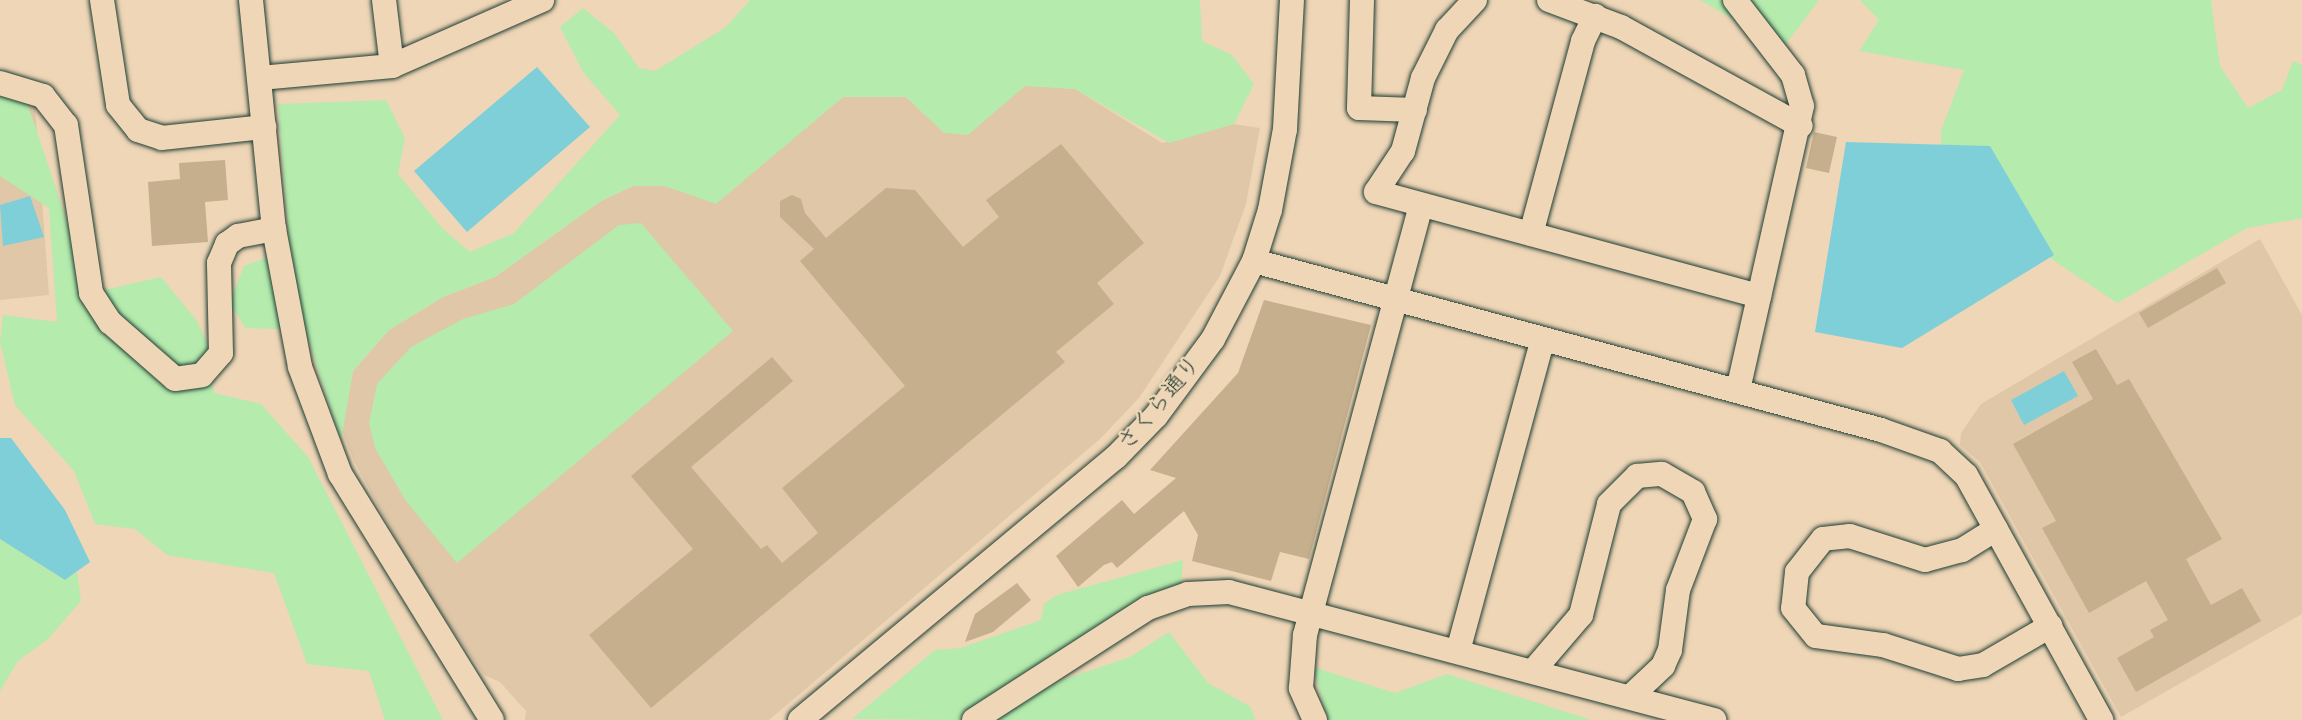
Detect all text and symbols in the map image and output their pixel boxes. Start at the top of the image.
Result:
street label: さくら通り [1112,351,1208,457]

